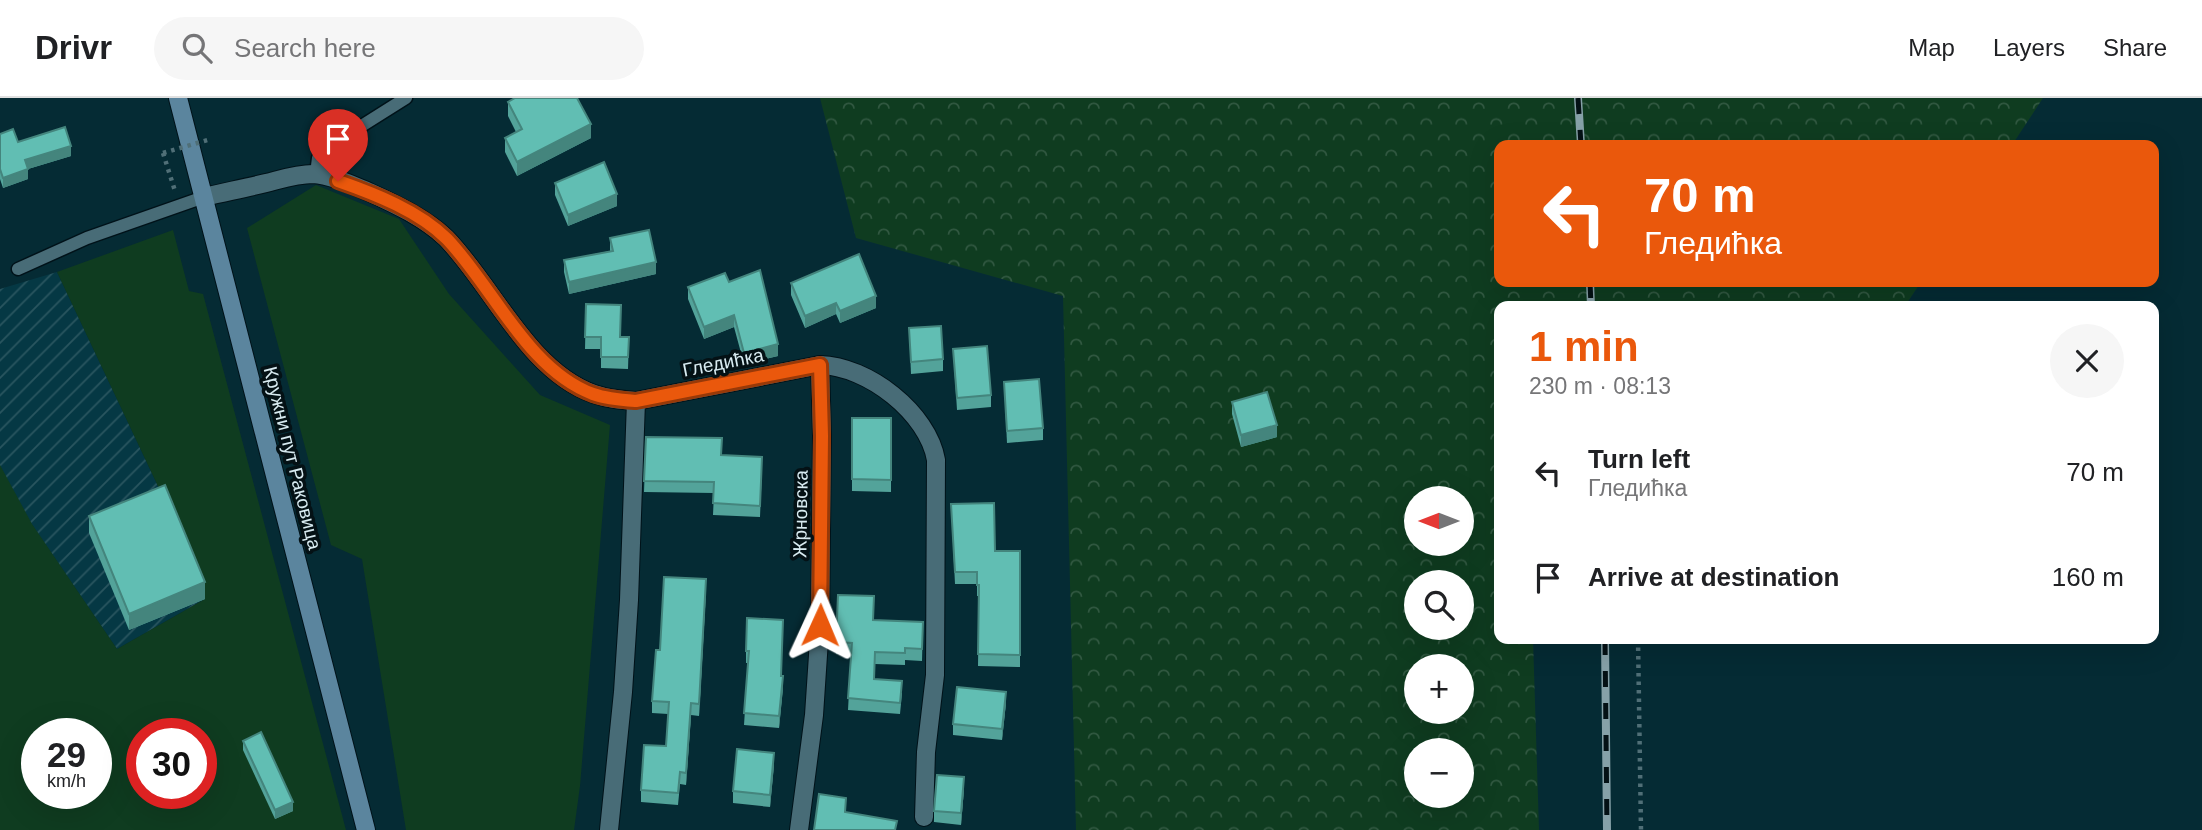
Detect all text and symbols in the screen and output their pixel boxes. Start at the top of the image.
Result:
search box [154,17,644,80]
text: Drivr [35,29,112,66]
icon: search [178,29,216,67]
text: Search here [234,33,376,63]
text: Map [1908,34,1955,61]
text: Layers [1993,34,2065,61]
text: Share [2103,34,2167,61]
pin [308,109,368,181]
icon: arrive [319,120,357,158]
icon: left [1529,168,1620,259]
text: 70 m [1644,168,1756,222]
text: Гледићка [1644,225,1782,261]
text: 1 min [1529,323,1639,370]
button: close [2050,324,2124,398]
street label: Гледићка [681,344,766,381]
street label: Кружни пут Раковица [260,364,326,552]
text: 230 m · 08:13 [1529,373,1671,399]
text: Turn left [1588,444,1690,474]
icon: left [1529,454,1567,492]
text: 70 m [2066,457,2124,487]
street label: Жрновска [789,469,812,558]
text: Гледићка [1588,475,1687,501]
north arrow [1404,486,1474,556]
map controls [1404,486,1474,808]
icon: arrive [1529,559,1567,597]
text: Arrive at destination [1588,562,1839,592]
text: 160 m [2052,562,2124,592]
button: search [1404,570,1474,640]
position arrow [783,588,857,662]
button: + [1404,654,1474,724]
speed limit sign: 30 [126,718,217,809]
text: 29 [47,735,86,774]
button: − [1404,738,1474,808]
text: km/h [47,771,86,791]

